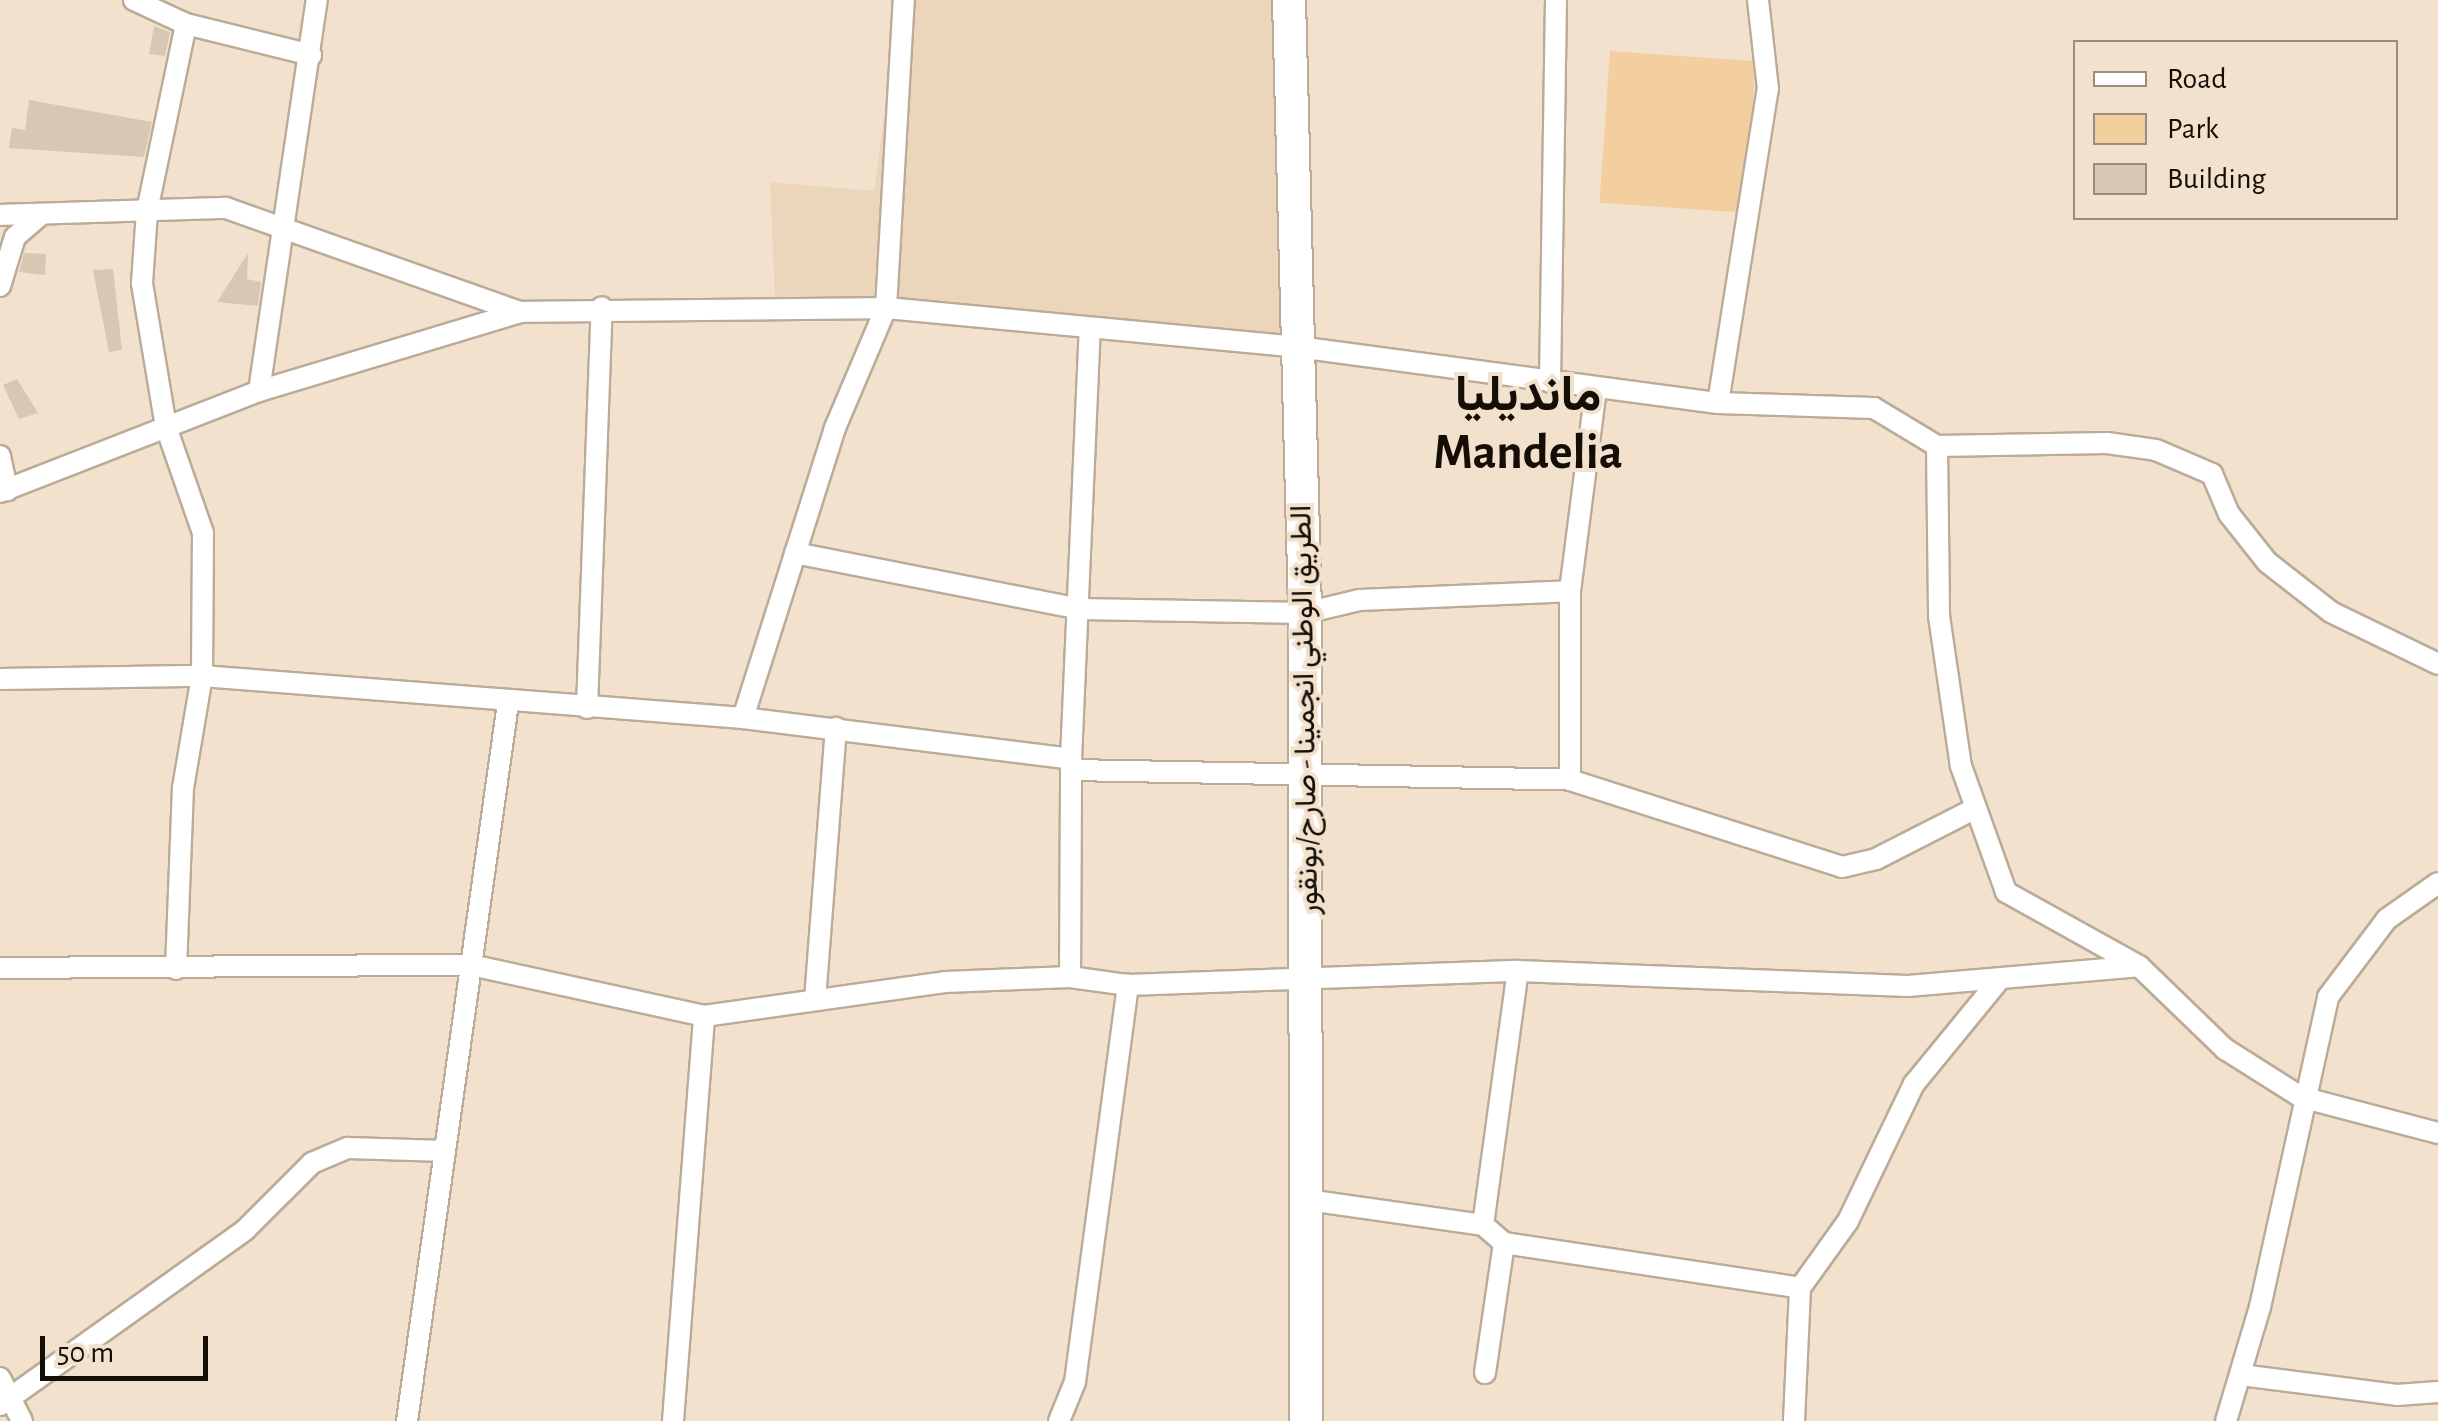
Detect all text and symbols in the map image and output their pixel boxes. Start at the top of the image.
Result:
legend [2073,40,2398,220]
text: Road [2167,64,2227,94]
text: Park [2167,114,2219,144]
text: Building [2167,164,2266,194]
district label: مانديليا Mandelia [1433,365,1623,482]
street label: الطريق الوطني انجمينا - صارح/بونقور [1283,505,1327,915]
scale bar [45,1316,212,1378]
text: 50 m [57,1338,114,1368]

